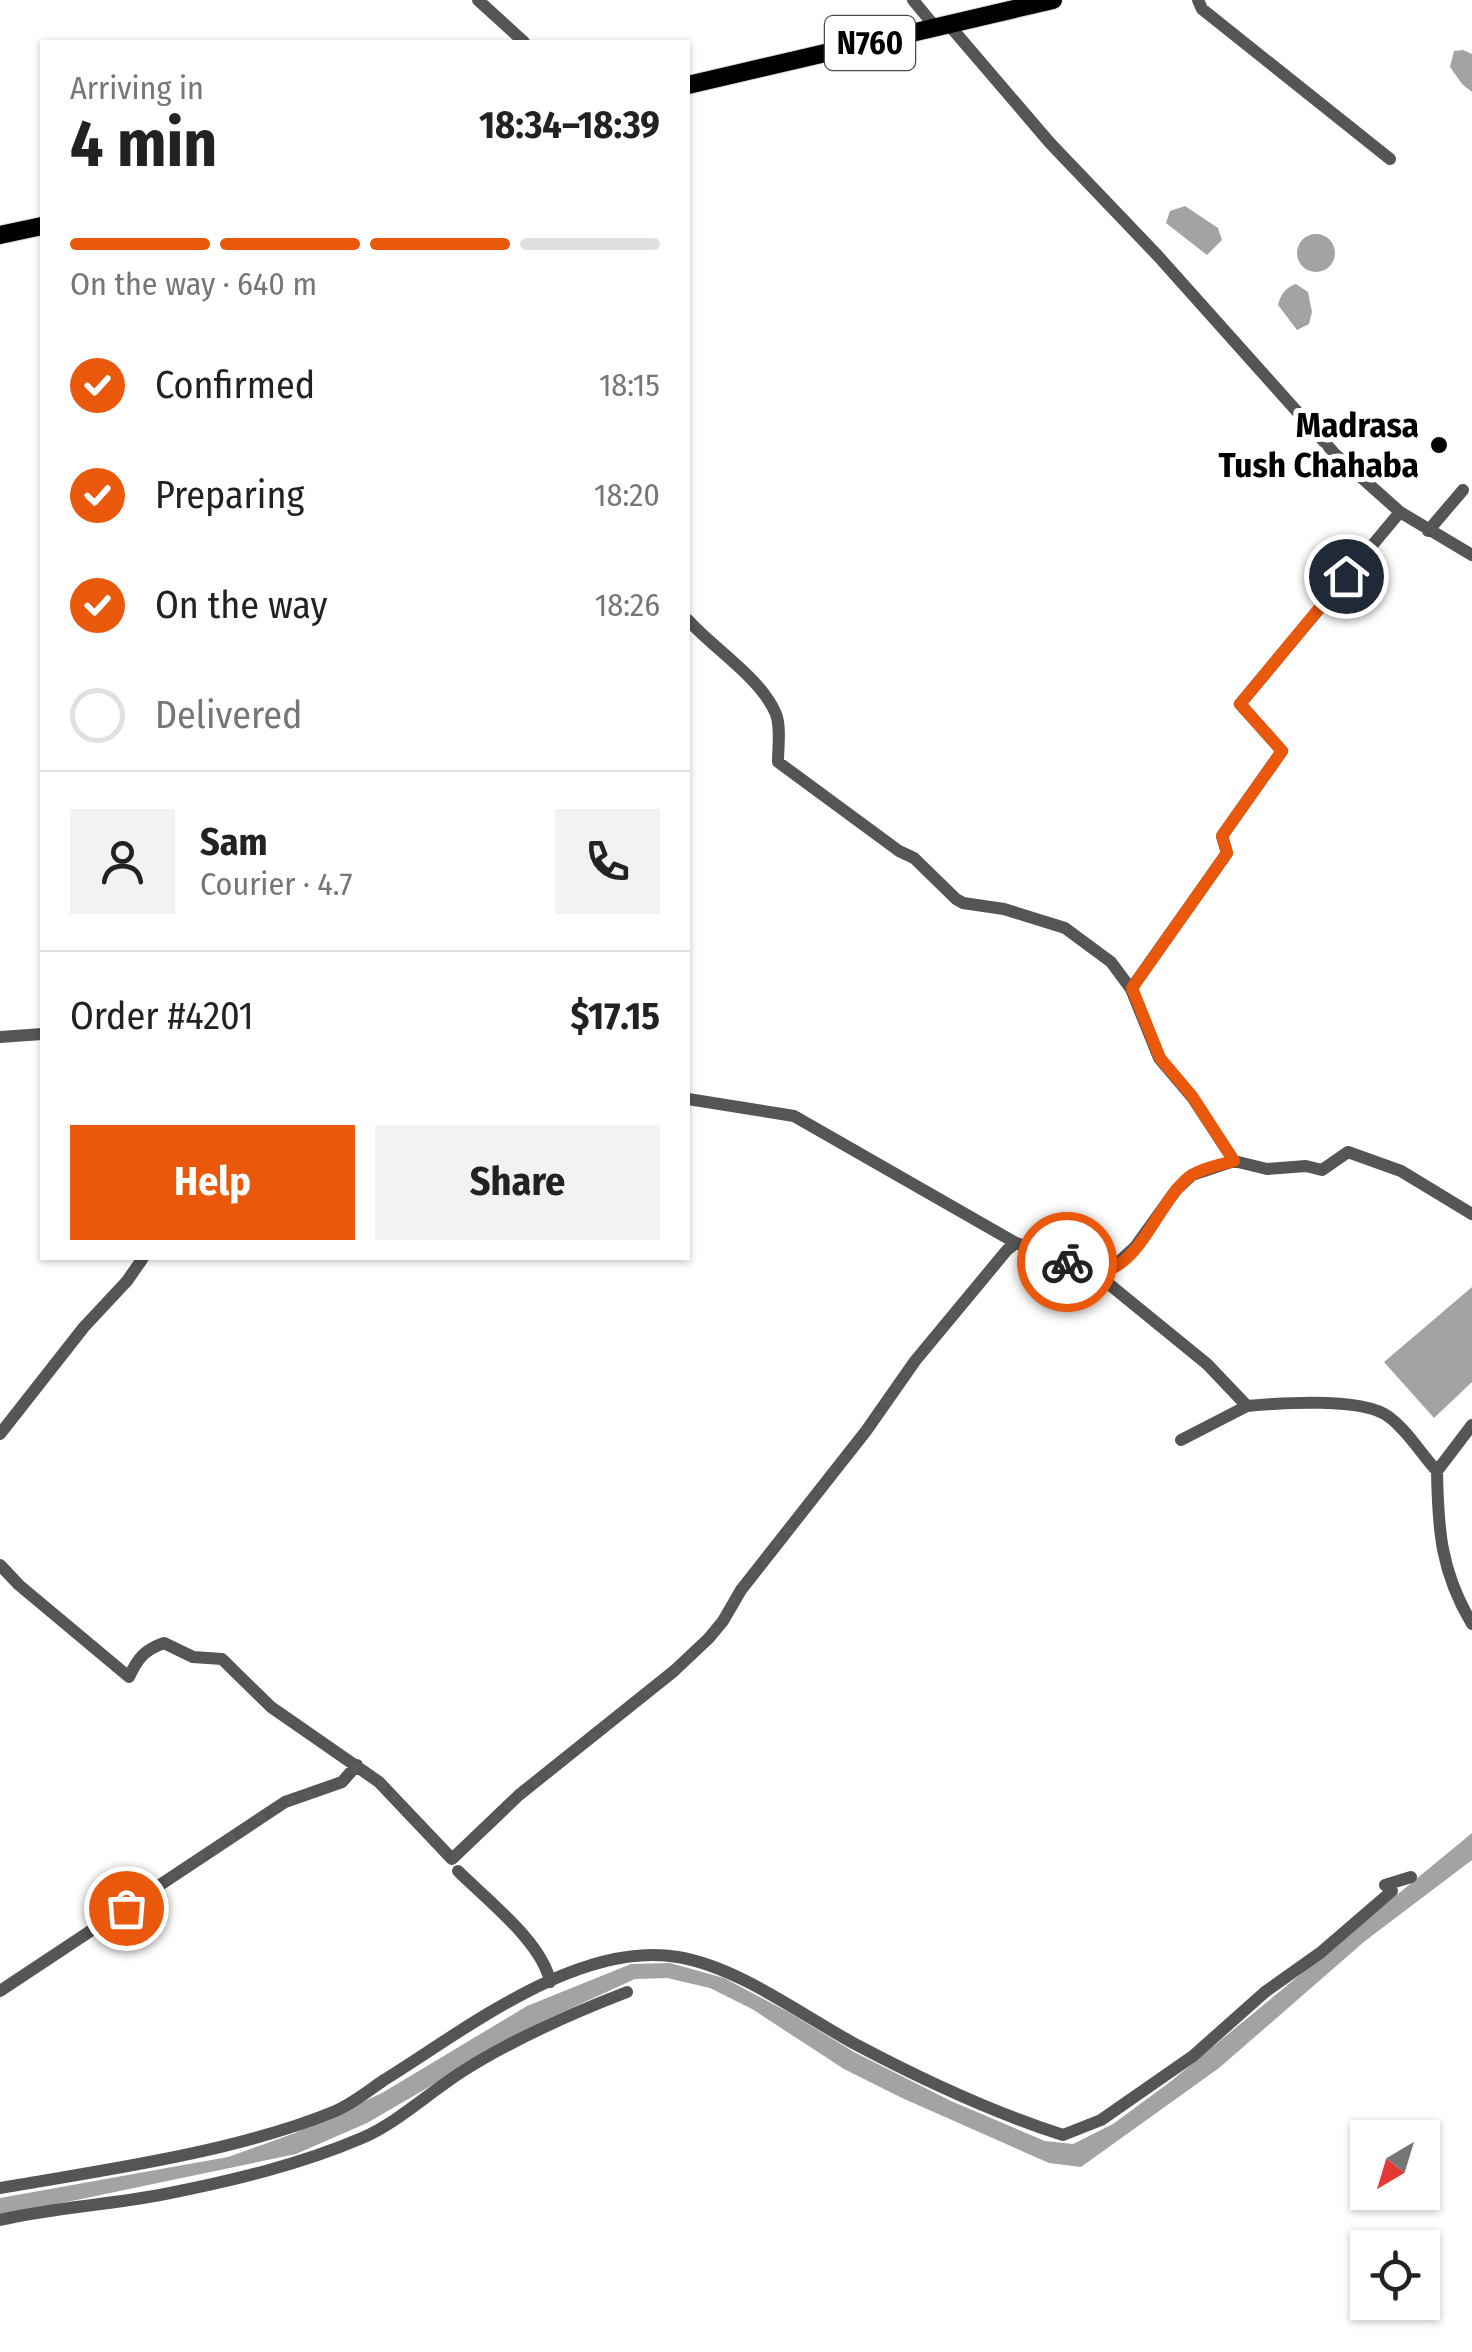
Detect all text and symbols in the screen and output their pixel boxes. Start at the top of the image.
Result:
road number: N760 [825,16,915,70]
text: Arriving in [70,69,204,107]
text: 18:34–18:39 [479,102,660,148]
text: 4 min [70,105,217,183]
text: On the way · 640 m [70,265,317,303]
icon: check [70,358,125,413]
text: Confirmed [155,362,315,408]
text: 18:15 [599,366,660,404]
place label: Madrasa Tush Chahaba [1219,404,1419,486]
marker: Madrasa Tush Chahaba [1428,434,1450,456]
icon: check [70,468,125,523]
text: Preparing [155,472,304,518]
text: 18:20 [594,476,660,514]
pin [1304,534,1389,619]
icon: home [1319,549,1374,604]
icon: check [70,578,125,633]
text: On the way [155,582,327,628]
text: 18:26 [595,586,660,624]
text: Delivered [155,692,302,738]
button: person [70,809,175,914]
button: phone [555,809,660,914]
text: Sam [200,819,268,865]
text: Courier · 4.7 [200,865,352,903]
text: Order #4201 [70,993,254,1039]
text: $17.15 [571,993,660,1039]
button: Help [70,1125,355,1240]
button: Share [375,1125,660,1240]
courier [1017,1212,1117,1312]
icon: bike [1040,1235,1095,1290]
pin [84,1866,169,1951]
icon: bag [99,1881,154,1936]
north arrow [1350,2120,1440,2210]
map controls [1350,2120,1440,2320]
button: locate [1350,2230,1440,2320]

